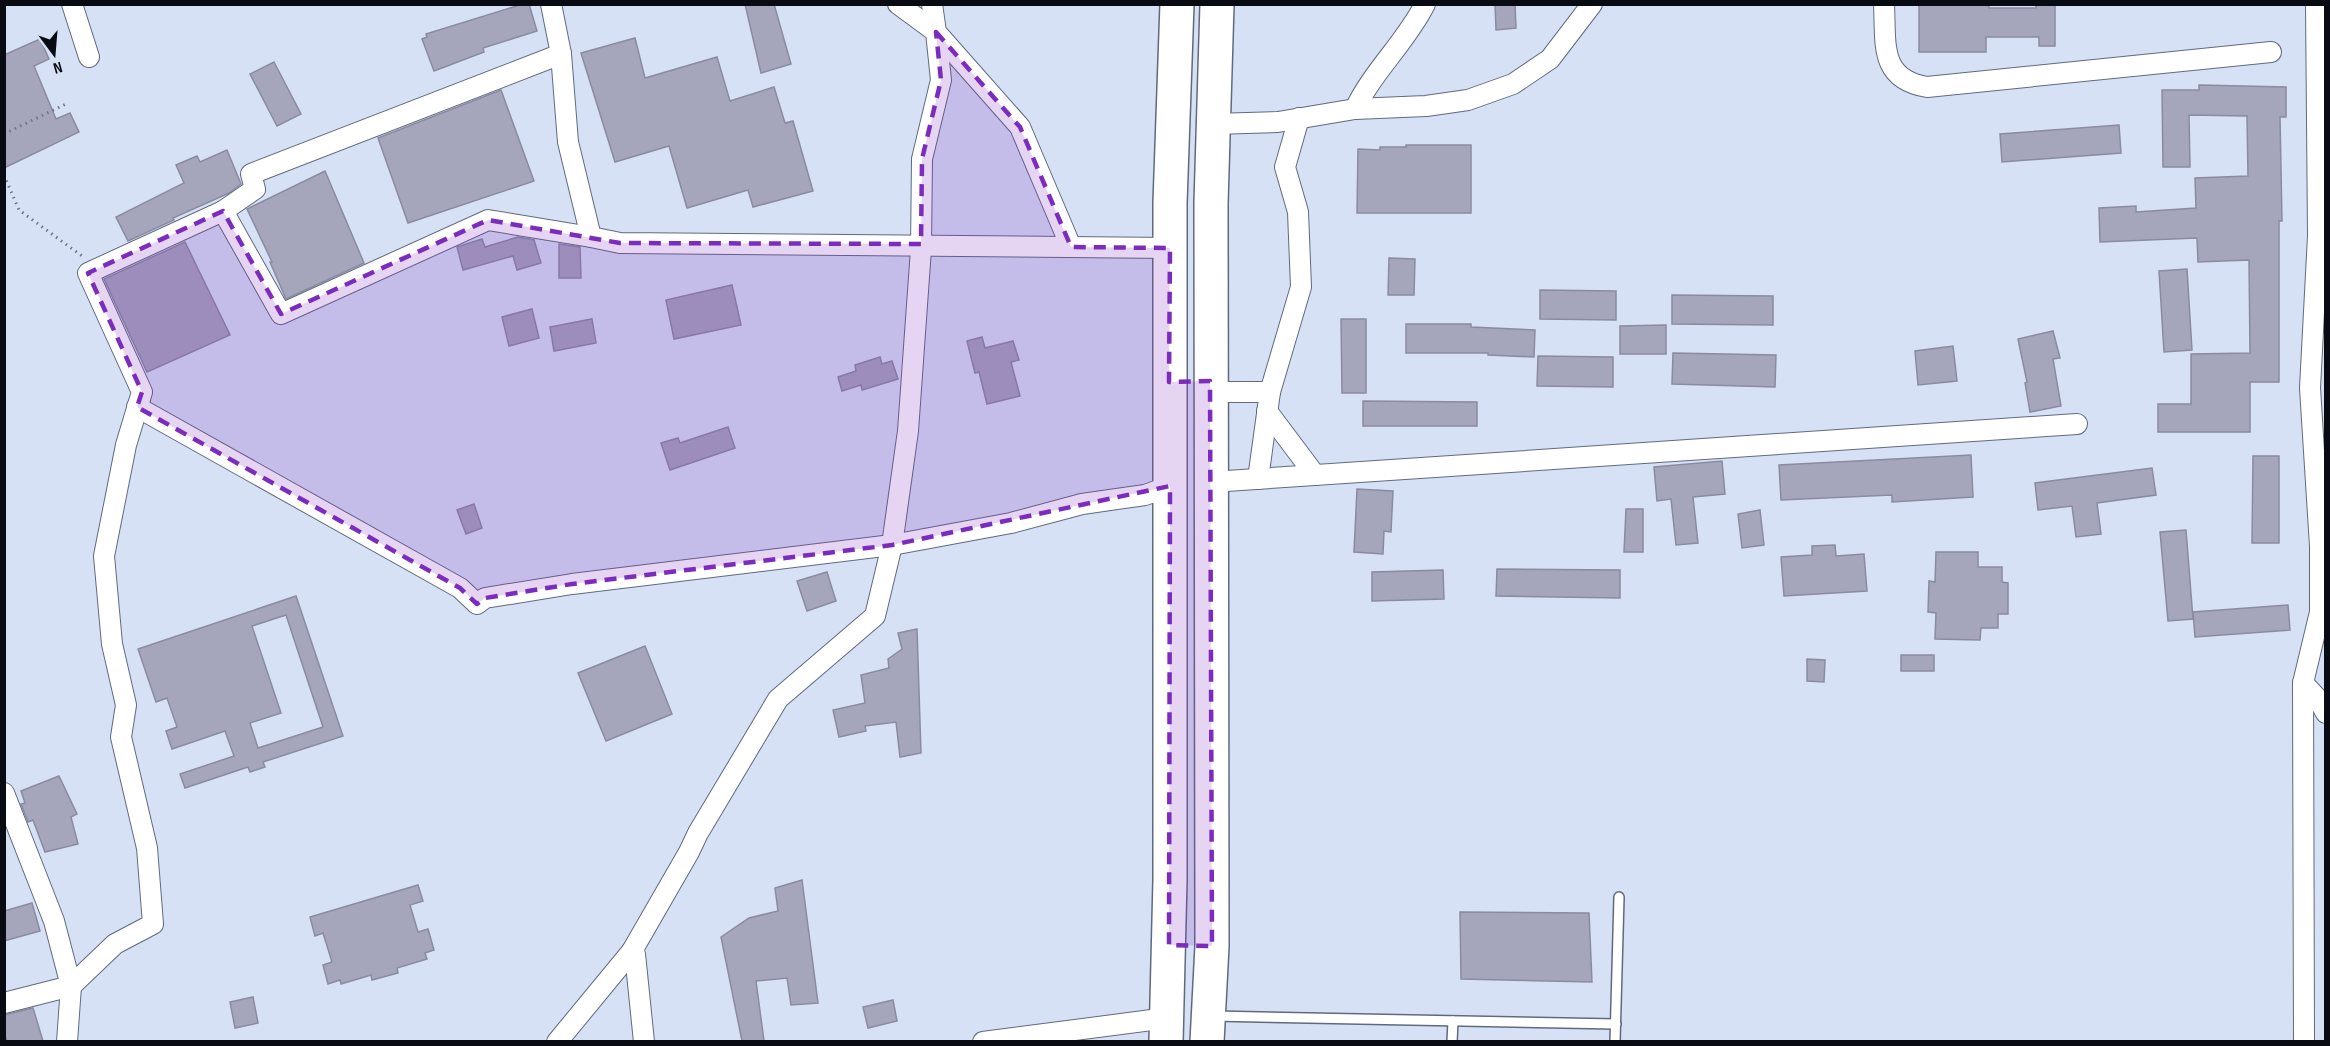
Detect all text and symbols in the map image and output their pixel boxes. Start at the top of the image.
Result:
north arrow [24,24,84,84]
text: N [51,57,64,77]

